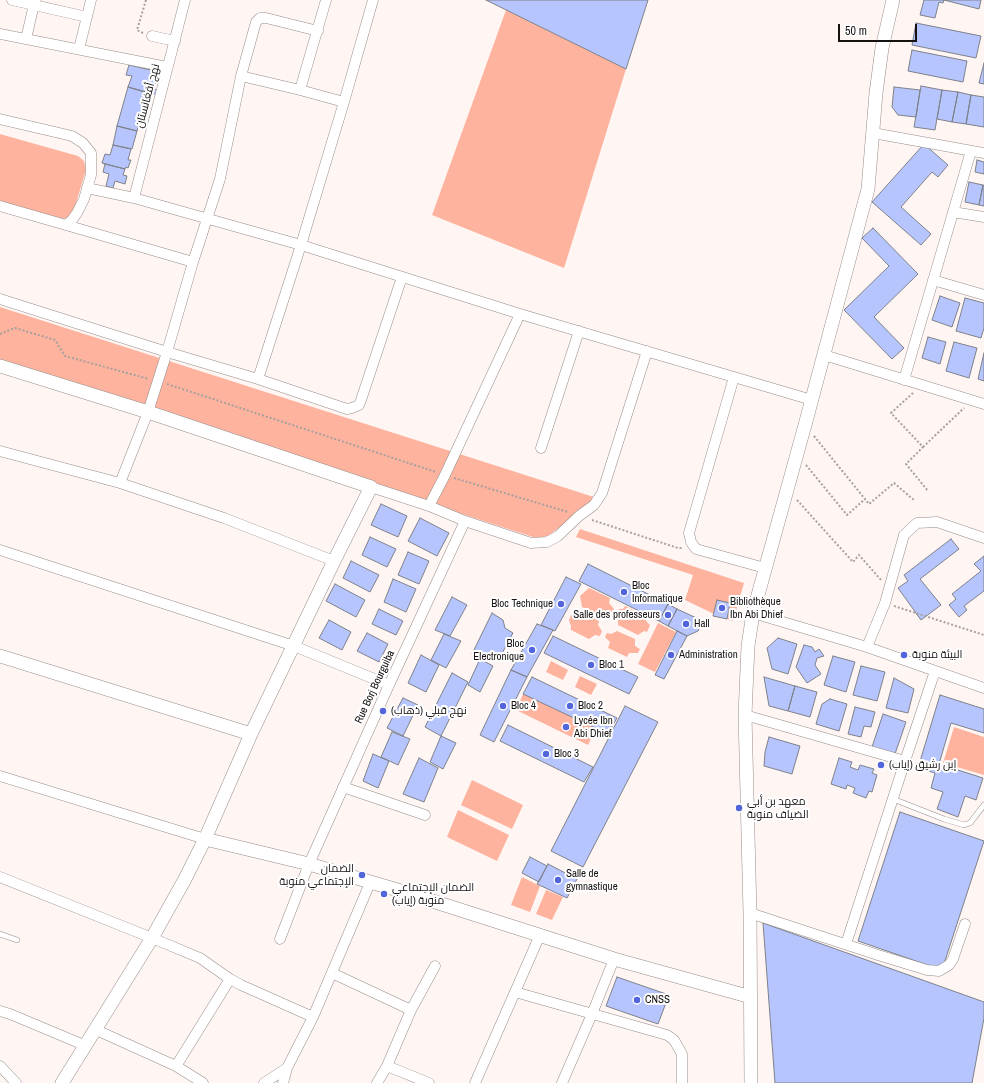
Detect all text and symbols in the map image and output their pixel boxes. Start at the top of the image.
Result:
scale bar [840,16,919,42]
text: 50 m [845,23,867,39]
street label: نهج أفغانستان [133,63,163,129]
place label: Bloc Informatique [632,579,683,605]
marker: Bloc Informatique [619,587,629,597]
place label: Bibliothèque Ibn Abi Dhief [730,595,783,621]
place label: Bloc Technique [491,597,553,611]
marker: Bloc Technique [556,599,566,609]
marker: Bibliothèque Ibn Abi Dhief [717,603,727,613]
place label: Salle des professeurs [573,608,660,622]
marker: Salle des professeurs [663,610,673,620]
place label: Hall [694,617,710,631]
marker: Hall [681,619,691,629]
place label: Bloc Electronique [473,637,524,663]
marker: Bloc Electronique [527,645,537,655]
street label: Rue Borj Bourguiba [352,648,398,726]
place label: Administration [679,648,738,662]
place label: البيئة منوبة [912,648,963,662]
marker: Administration [666,650,676,660]
marker: البيئة منوبة [899,650,909,660]
place label: Bloc 1 [599,658,624,672]
marker: Bloc 1 [586,660,596,670]
place label: Bloc 4 [511,699,536,713]
place label: Bloc 2 [578,699,603,713]
marker: Bloc 4 [498,701,508,711]
marker: Bloc 2 [565,701,575,711]
place label: نهج قبلي (ذهاب) [391,704,467,718]
marker: نهج قبلي (ذهاب) [378,706,388,716]
place label: Lycée Ibn Abi Dhief [574,714,613,740]
marker: Lycée Ibn Abi Dhief [561,722,571,732]
place label: Bloc 3 [554,747,579,761]
marker: Bloc 3 [541,749,551,759]
place label: إبن رشيق (إياب) [889,758,957,772]
marker: إبن رشيق (إياب) [876,760,886,770]
place label: معهد بن أبي الضياف منوبة [747,795,809,821]
marker: معهد بن أبي الضياف منوبة [734,803,744,813]
place label: الضمان الإجتماعي منوبة [279,862,354,888]
place label: Salle de gymnastique [566,867,618,893]
marker: الضمان الإجتماعي منوبة [357,870,367,880]
marker: Salle de gymnastique [553,875,563,885]
place label: الضمان الإجتماعي منوبة (إياب) [392,881,474,907]
marker: الضمان الإجتماعي منوبة (إياب) [379,889,389,899]
place label: CNSS [645,993,670,1007]
marker: CNSS [632,995,642,1005]

